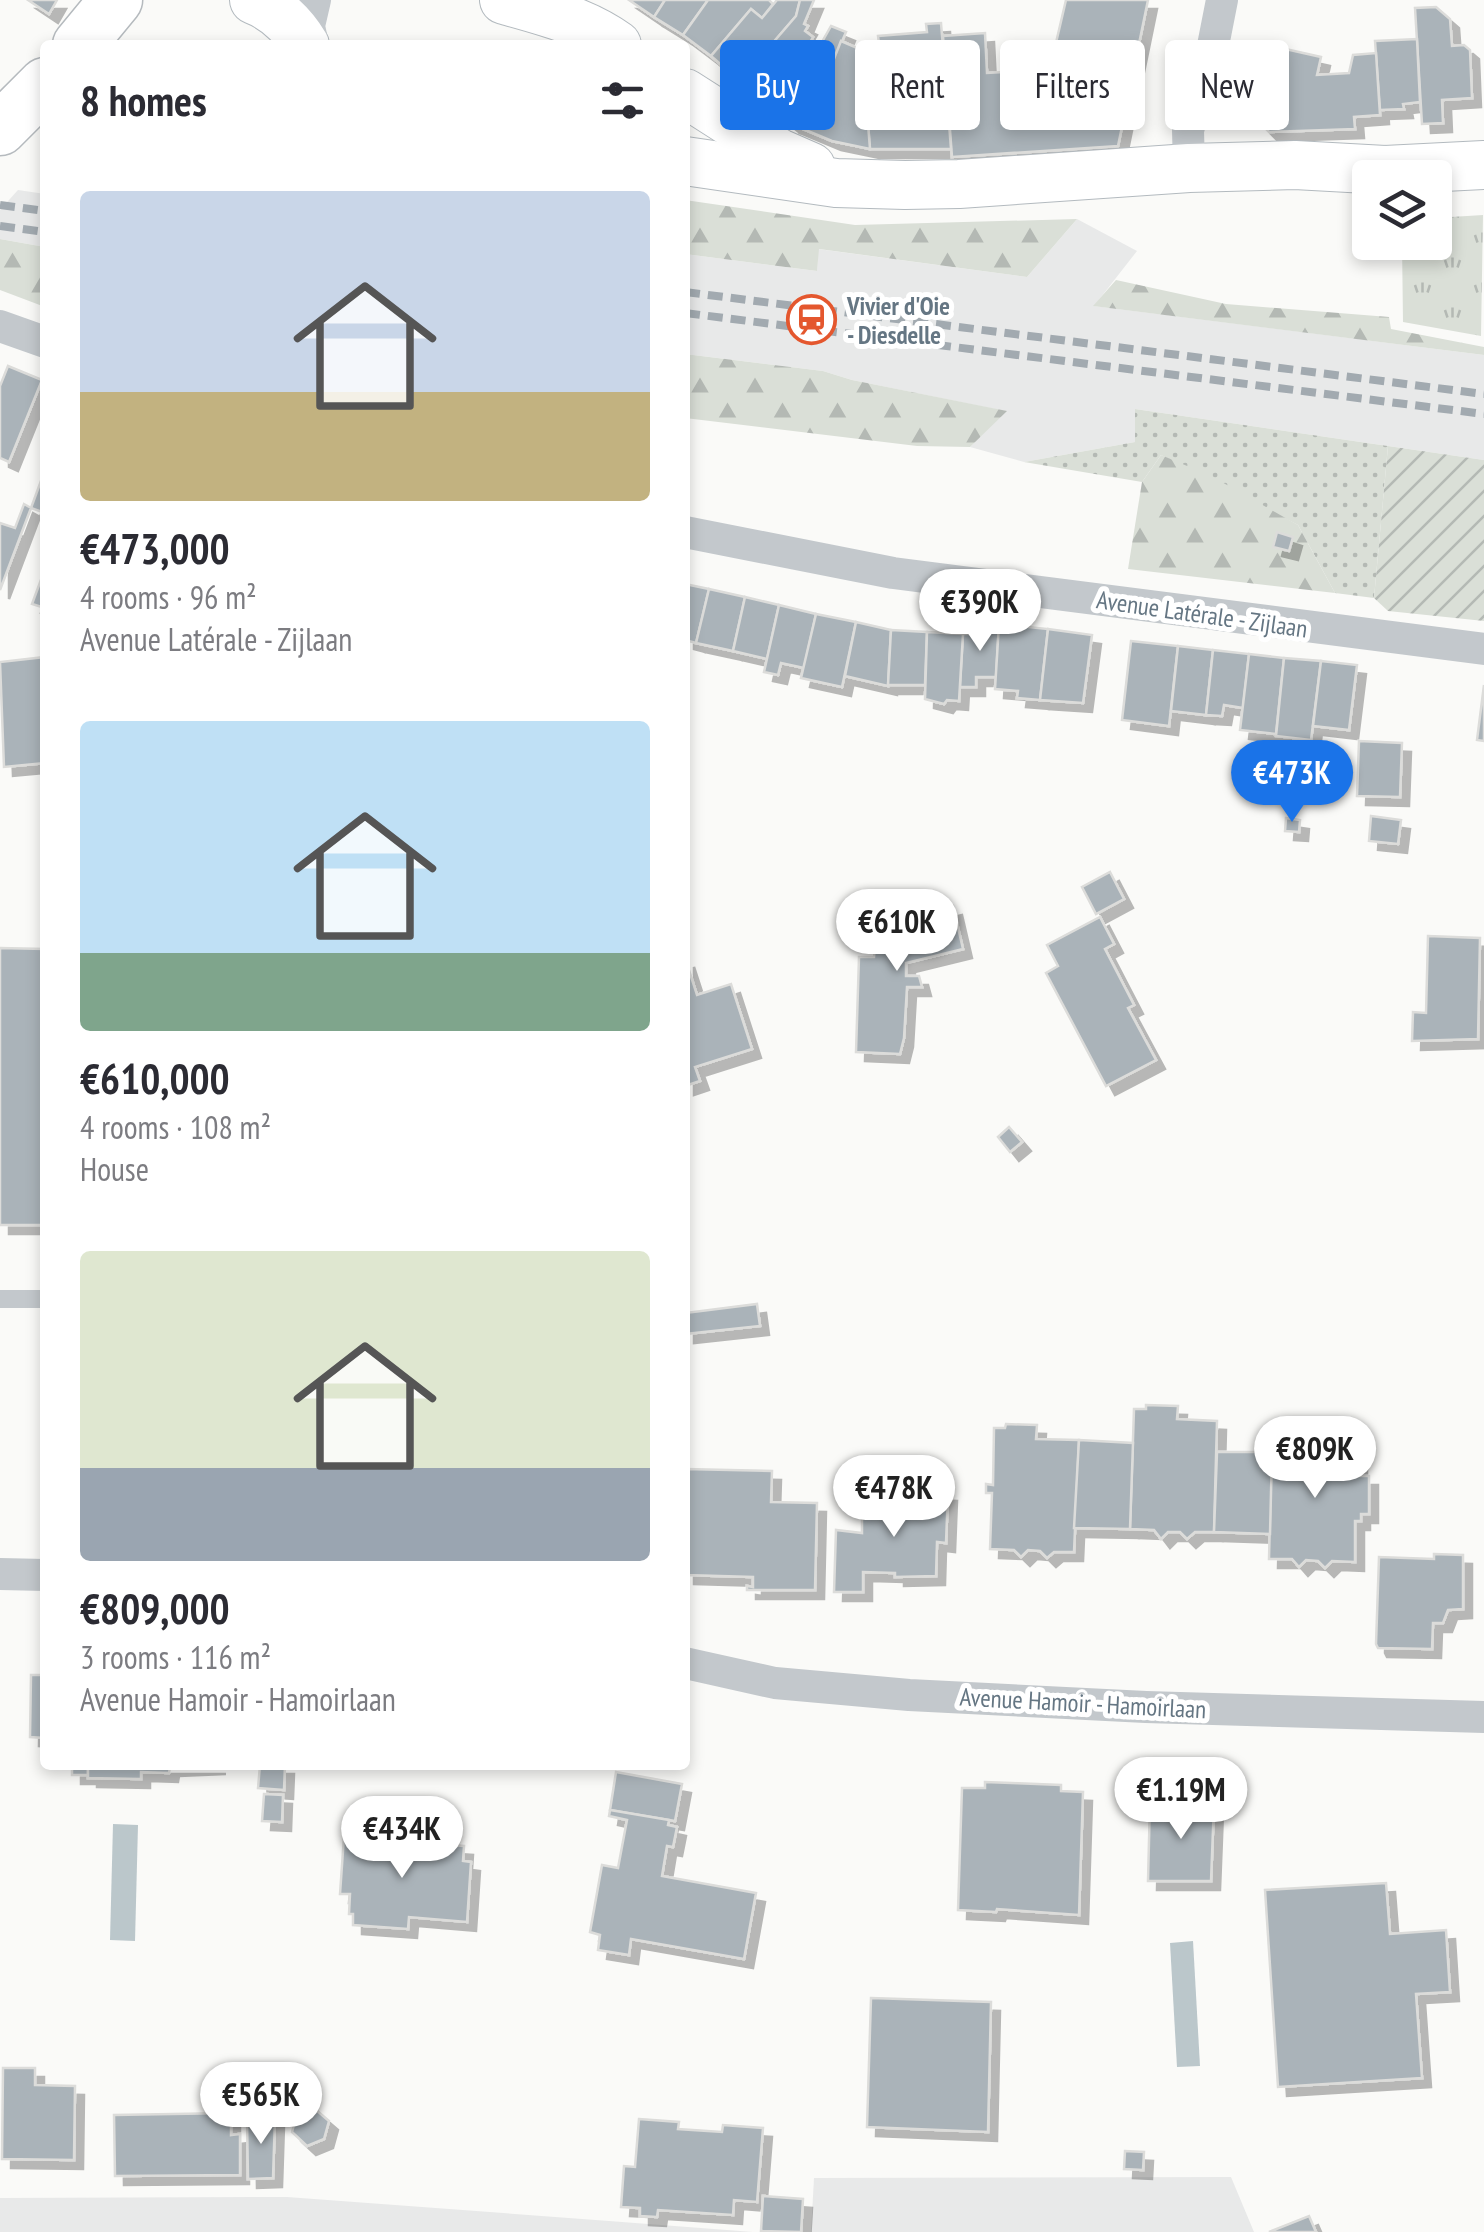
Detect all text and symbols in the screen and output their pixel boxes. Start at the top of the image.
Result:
chip: Buy [720,40,835,130]
chip: Rent [855,40,980,130]
chip: Filters [1000,40,1145,130]
chip: New [1165,40,1289,130]
text: 8 homes [80,73,207,128]
icon: filters [595,73,650,128]
map controls [1352,160,1452,260]
button: layers [1352,160,1452,260]
icon: home [275,256,455,436]
place label: Vivier d'Oie - Diesdelle [846,290,950,351]
station icon: Vivier d'Oie - Diesdelle [786,294,838,346]
text: €473,000 [80,521,230,576]
pin: €390K [910,569,1050,654]
text: 4 rooms · 96 m² [80,576,257,618]
text: €390K [941,580,1019,622]
street label: Avenue Latérale - Zijlaan [1094,583,1310,645]
text: Avenue Latérale - Zijlaan [80,618,352,660]
pin: €473K [1222,740,1362,825]
text: €473K [1253,751,1331,793]
icon: home [275,786,455,966]
pin: €610K [827,889,967,974]
text: €610K [858,900,936,942]
text: €610,000 [80,1051,230,1106]
text: 4 rooms · 108 m² [80,1106,271,1148]
text: House [80,1148,149,1190]
icon: home [275,1316,455,1496]
pin: €809K [1245,1416,1385,1501]
text: €809K [1276,1427,1354,1469]
pin: €478K [824,1455,964,1540]
text: €478K [855,1466,933,1508]
text: €809,000 [80,1581,230,1636]
text: 3 rooms · 116 m² [80,1636,271,1678]
text: Avenue Hamoir - Hamoirlaan [80,1678,396,1720]
street label: Avenue Hamoir - Hamoirlaan [959,1681,1207,1725]
pin: €1.19M [1100,1757,1262,1842]
text: €1.19M [1136,1768,1226,1810]
pin: €434K [332,1796,472,1881]
text: €434K [363,1807,441,1849]
pin: €565K [191,2062,331,2147]
text: €565K [222,2073,300,2115]

